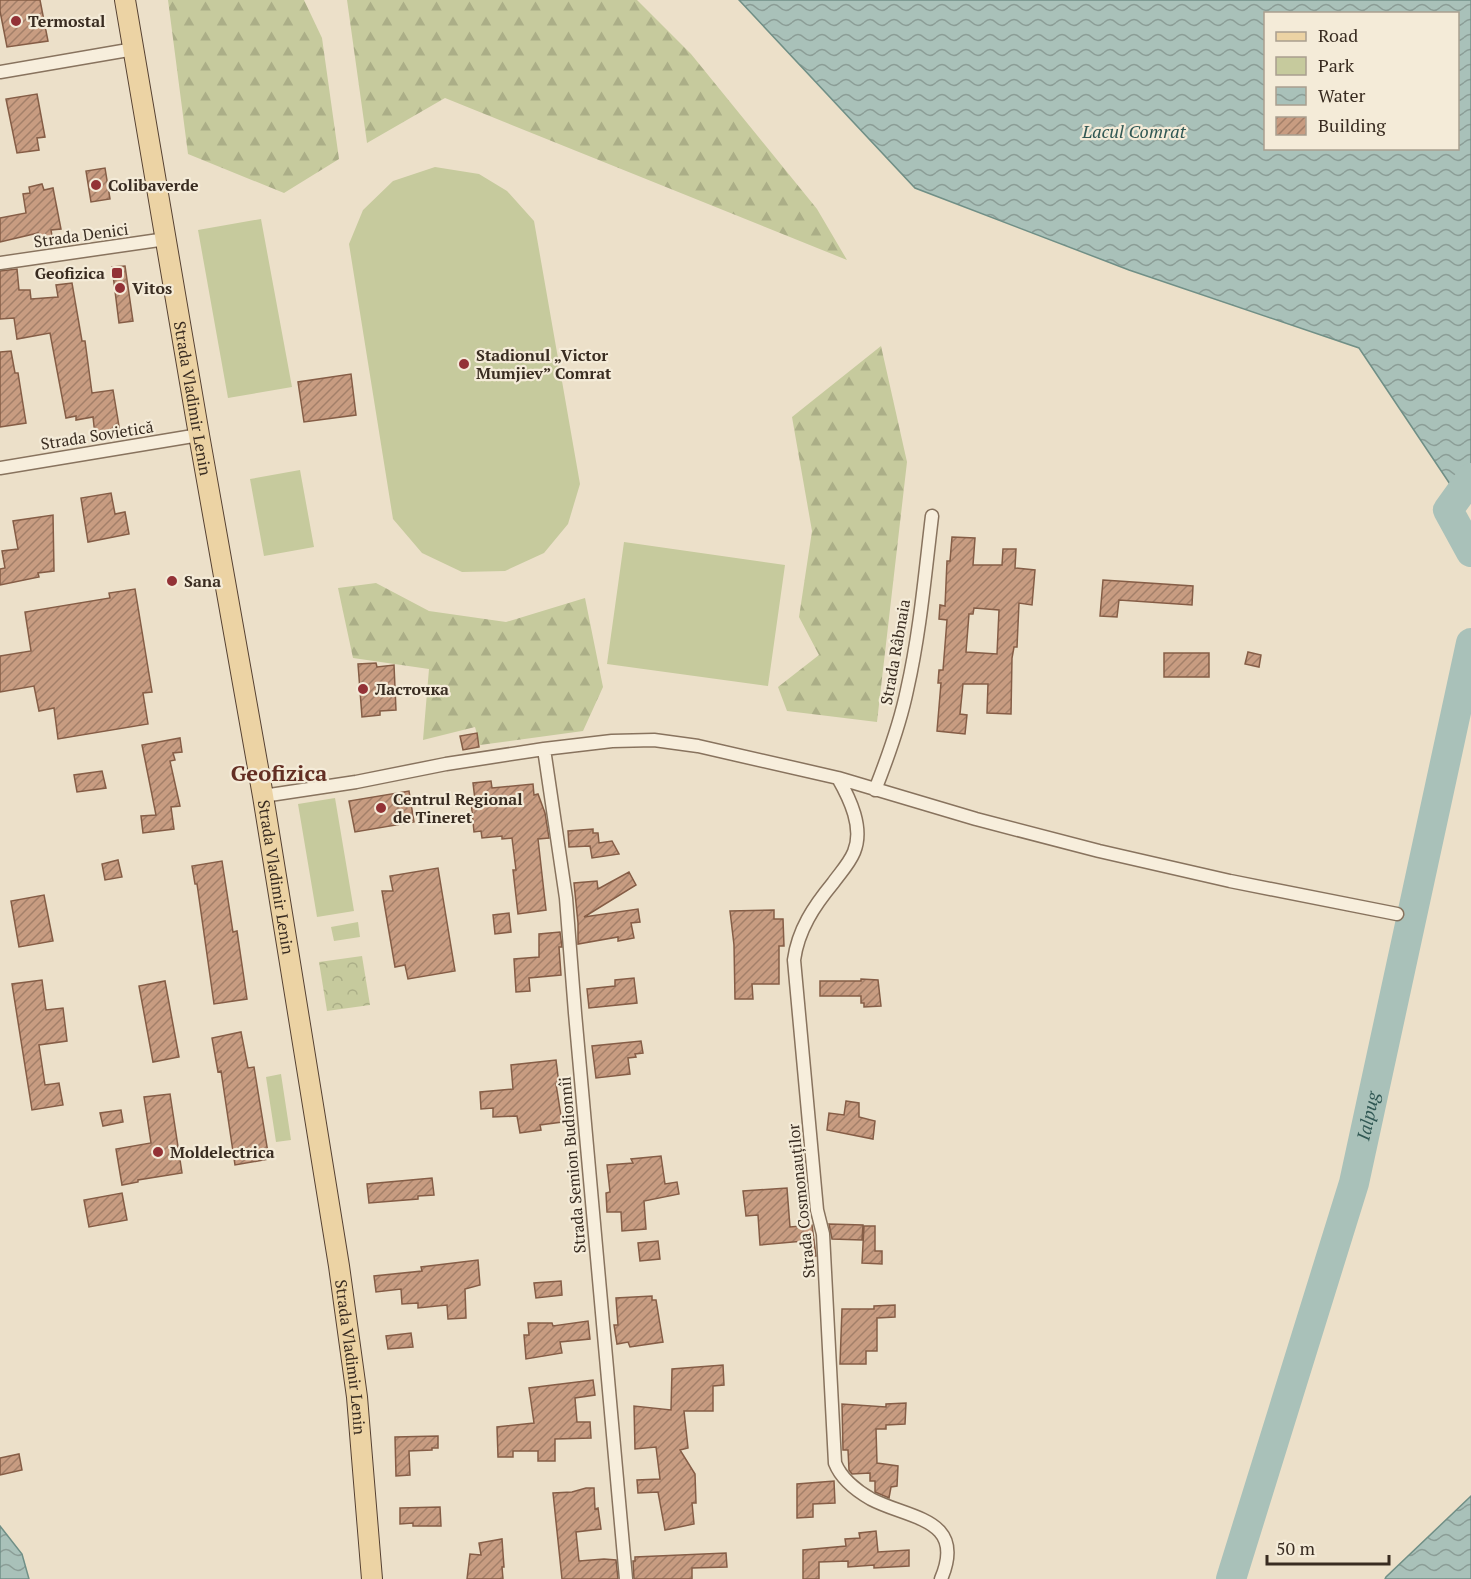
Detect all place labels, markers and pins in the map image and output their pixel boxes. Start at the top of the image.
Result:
place label: Termostal [28,10,105,32]
marker: Termostal [9,14,23,28]
place label: Colibaverde [108,174,199,196]
marker: Colibaverde [89,178,103,192]
place label: Geofizica [35,262,105,284]
marker: Geofizica [110,266,124,280]
place label: Vitos [132,277,172,299]
marker: Vitos [113,281,127,295]
place label: Stadionul „Victor Mumjiev” Comrat [476,344,612,384]
marker: Stadionul „Victor Mumjiev” Comrat [457,357,471,371]
place label: Sana [184,570,221,592]
marker: Sana [165,574,179,588]
place label: Ласточка [374,678,449,700]
marker: Ласточка [356,682,370,696]
place label: Centrul Regional de Tineret [393,788,523,828]
marker: Centrul Regional de Tineret [374,801,388,815]
place label: Moldelectrica [170,1141,275,1163]
marker: Moldelectrica [151,1145,165,1159]

